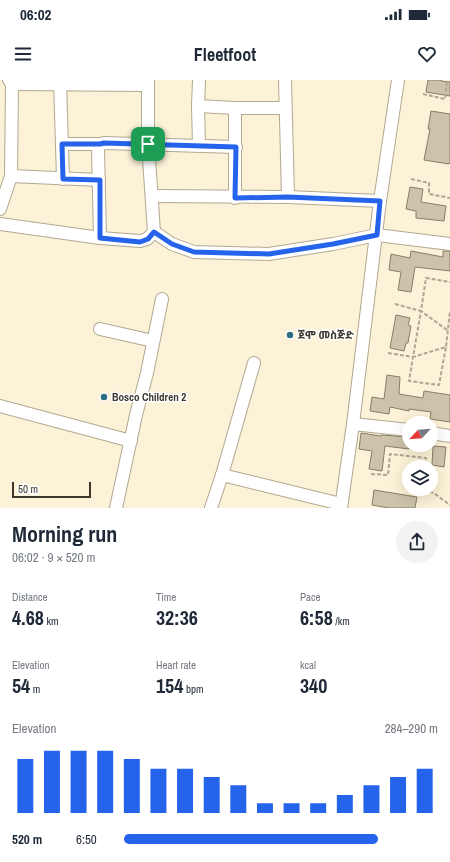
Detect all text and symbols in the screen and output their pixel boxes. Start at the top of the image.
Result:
text: 06:02 [20,4,51,25]
text: Fleetfoot [194,42,256,67]
icon: menu [12,43,34,65]
icon: heart [416,43,438,65]
pin [131,127,165,161]
icon: arrive [137,133,159,155]
place label: ጀሞ መስጅድ [298,328,354,342]
marker: ጀሞ መስጅድ [285,330,295,340]
place label: Bosco Children 2 [112,390,186,404]
marker: Bosco Children 2 [99,392,109,402]
north arrow [402,416,438,452]
map controls [402,416,438,496]
button: layers [402,460,438,496]
scale bar [12,480,91,499]
text: 50 m [18,482,38,496]
text: Morning run [12,519,117,549]
button: share [396,521,438,563]
text: 06:02 · 9 × 520 m [12,549,95,566]
text: Distance [12,590,48,604]
text: Time [156,590,176,604]
text: Pace [300,590,321,604]
text: 4.68 [12,604,44,631]
text: 32:36 [156,604,198,631]
text: 6:58 [300,604,333,631]
text: km [44,614,58,628]
text: /km [333,614,350,628]
text: Elevation [12,658,50,672]
text: Heart rate [156,658,196,672]
text: kcal [300,658,316,672]
text: 54 [12,672,30,699]
text: 154 [156,672,183,699]
text: 340 [300,672,327,699]
text: m [30,682,40,696]
text: bpm [183,682,203,696]
text: Elevation [12,720,56,737]
text: 284–290 m [385,720,438,737]
text: 520 m [12,831,42,848]
text: 6:50 [76,831,97,848]

